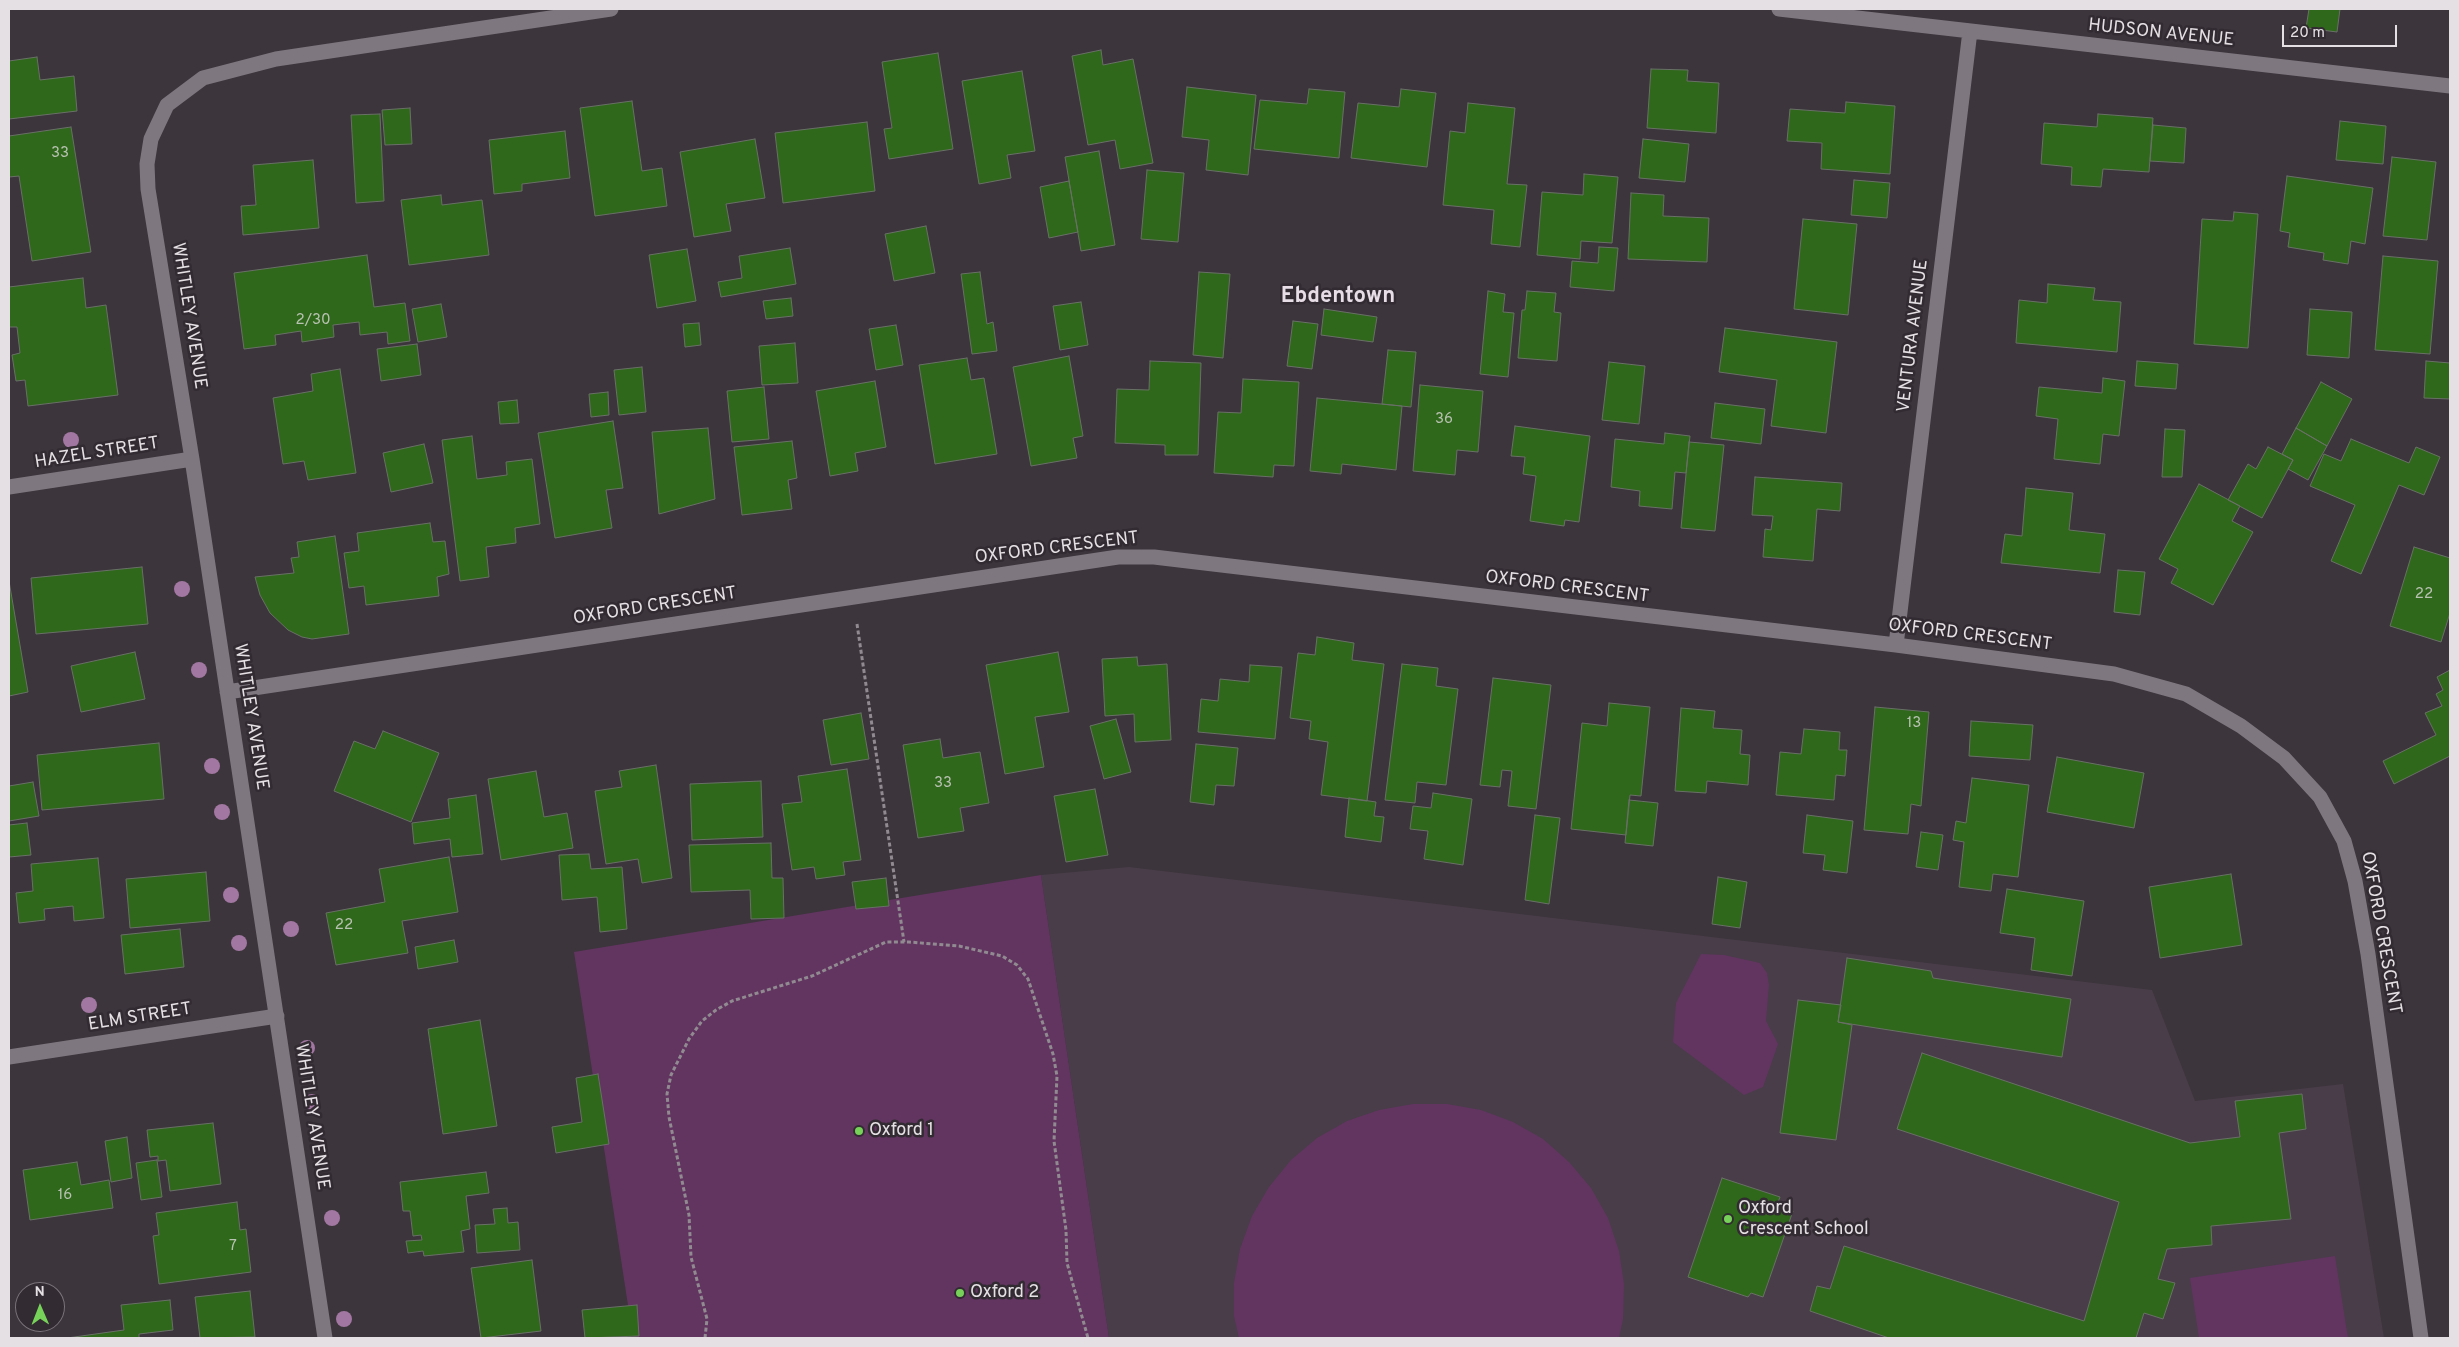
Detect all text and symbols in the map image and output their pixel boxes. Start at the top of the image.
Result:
scale bar [2284,15,2399,47]
street label: HUDSON AVENUE [2087,16,2235,52]
text: 20 m [2290,24,2325,43]
house number: 33 [51,145,69,163]
street label: WHITLEY AVENUE [166,241,210,391]
street label: VENTURA AVENUE [1894,258,1934,414]
district label: Ebdentown [1281,285,1395,311]
house number: 2/30 [295,312,331,330]
house number: 36 [1435,411,1453,429]
street label: HAZEL STREET [33,433,161,475]
street label: OXFORD CRESCENT [974,528,1140,570]
street label: OXFORD CRESCENT [1484,567,1650,609]
street label: OXFORD CRESCENT [572,583,738,631]
house number: 22 [2415,586,2433,604]
street label: OXFORD CRESCENT [1887,615,2053,657]
street label: WHITLEY AVENUE [228,642,272,792]
house number: 13 [1907,715,1921,733]
house number: 33 [934,775,952,793]
street label: OXFORD CRESCENT [2355,850,2405,1016]
house number: 22 [335,917,353,935]
street label: ELM STREET [87,999,193,1037]
street label: WHITLEY AVENUE [289,1042,333,1192]
place label: Oxford 1 [869,1120,934,1142]
marker: Oxford 1 [853,1125,865,1137]
house number: 16 [58,1187,72,1205]
place label: Oxford Crescent School [1738,1198,1869,1240]
marker: Oxford Crescent School [1722,1213,1734,1225]
house number: 7 [229,1238,237,1256]
north arrow [15,1282,65,1332]
place label: Oxford 2 [970,1282,1039,1304]
text: N [35,1284,45,1301]
marker: Oxford 2 [954,1287,966,1299]

